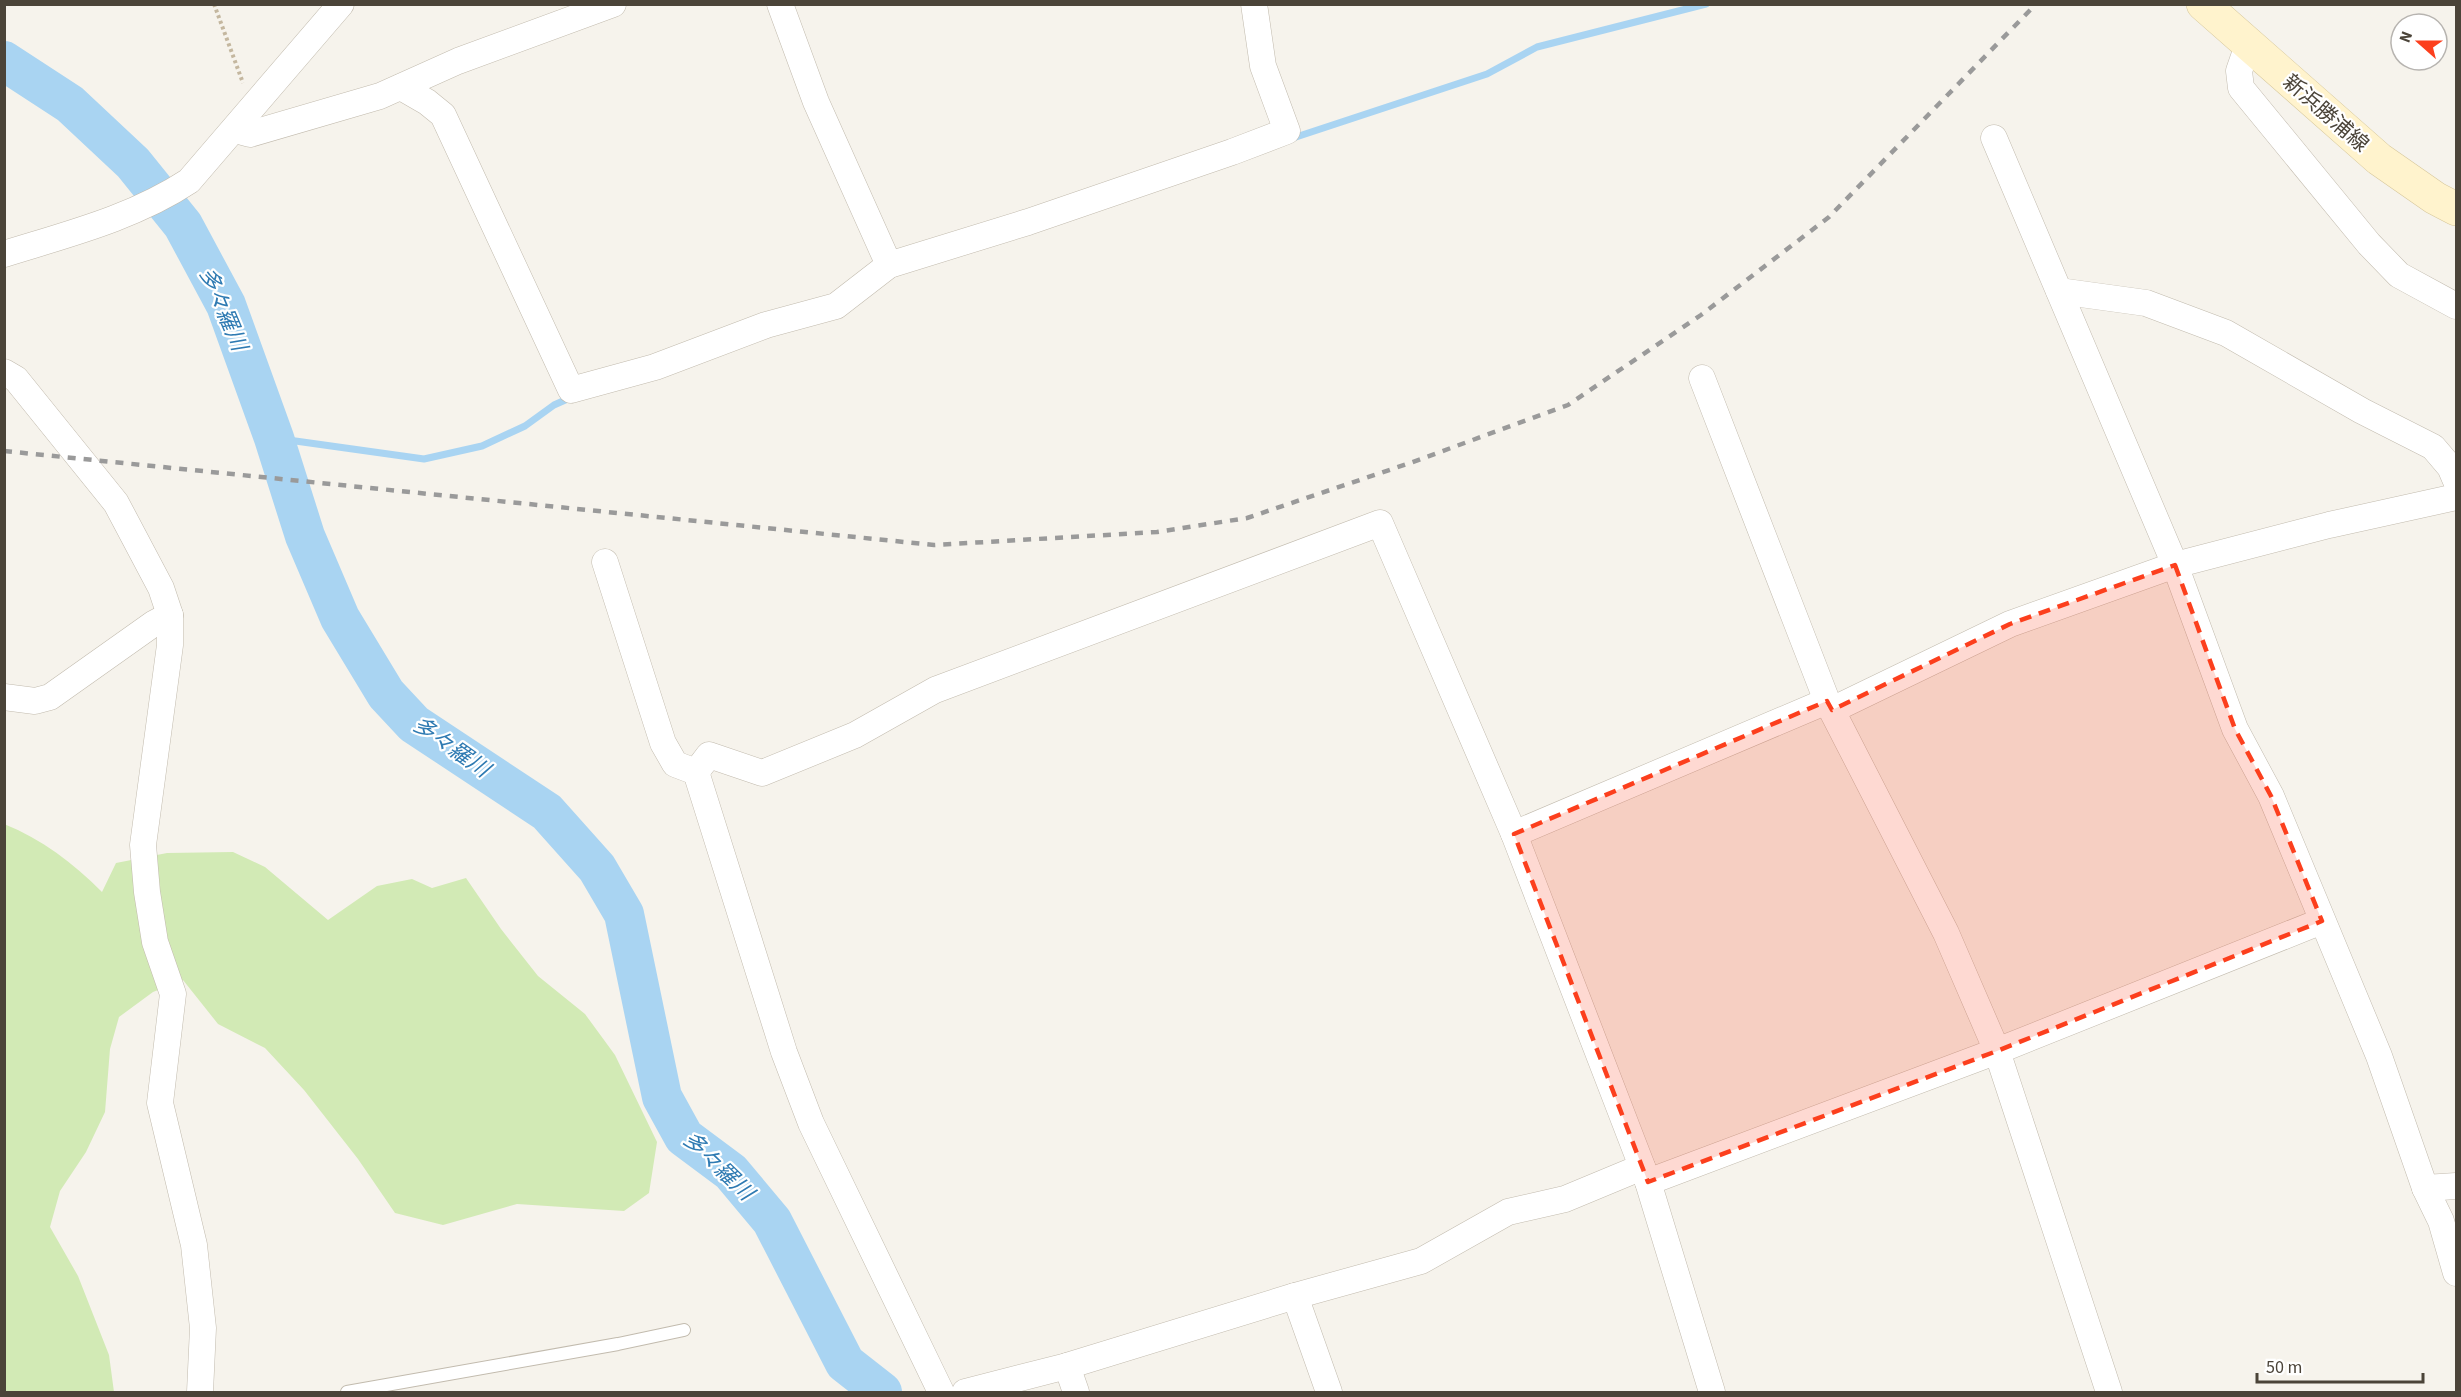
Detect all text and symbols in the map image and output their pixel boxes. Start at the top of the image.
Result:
north arrow [2389,12,2449,72]
text: N [2394,28,2418,46]
street label: 新浜勝浦線 [2277,67,2375,159]
water label: 多々羅川 [191,262,256,358]
water label: 多々羅川 [406,709,498,786]
water label: 多々羅川 [675,1124,762,1209]
scale bar [2257,1346,2424,1384]
text: 50 m [2266,1355,2302,1380]

